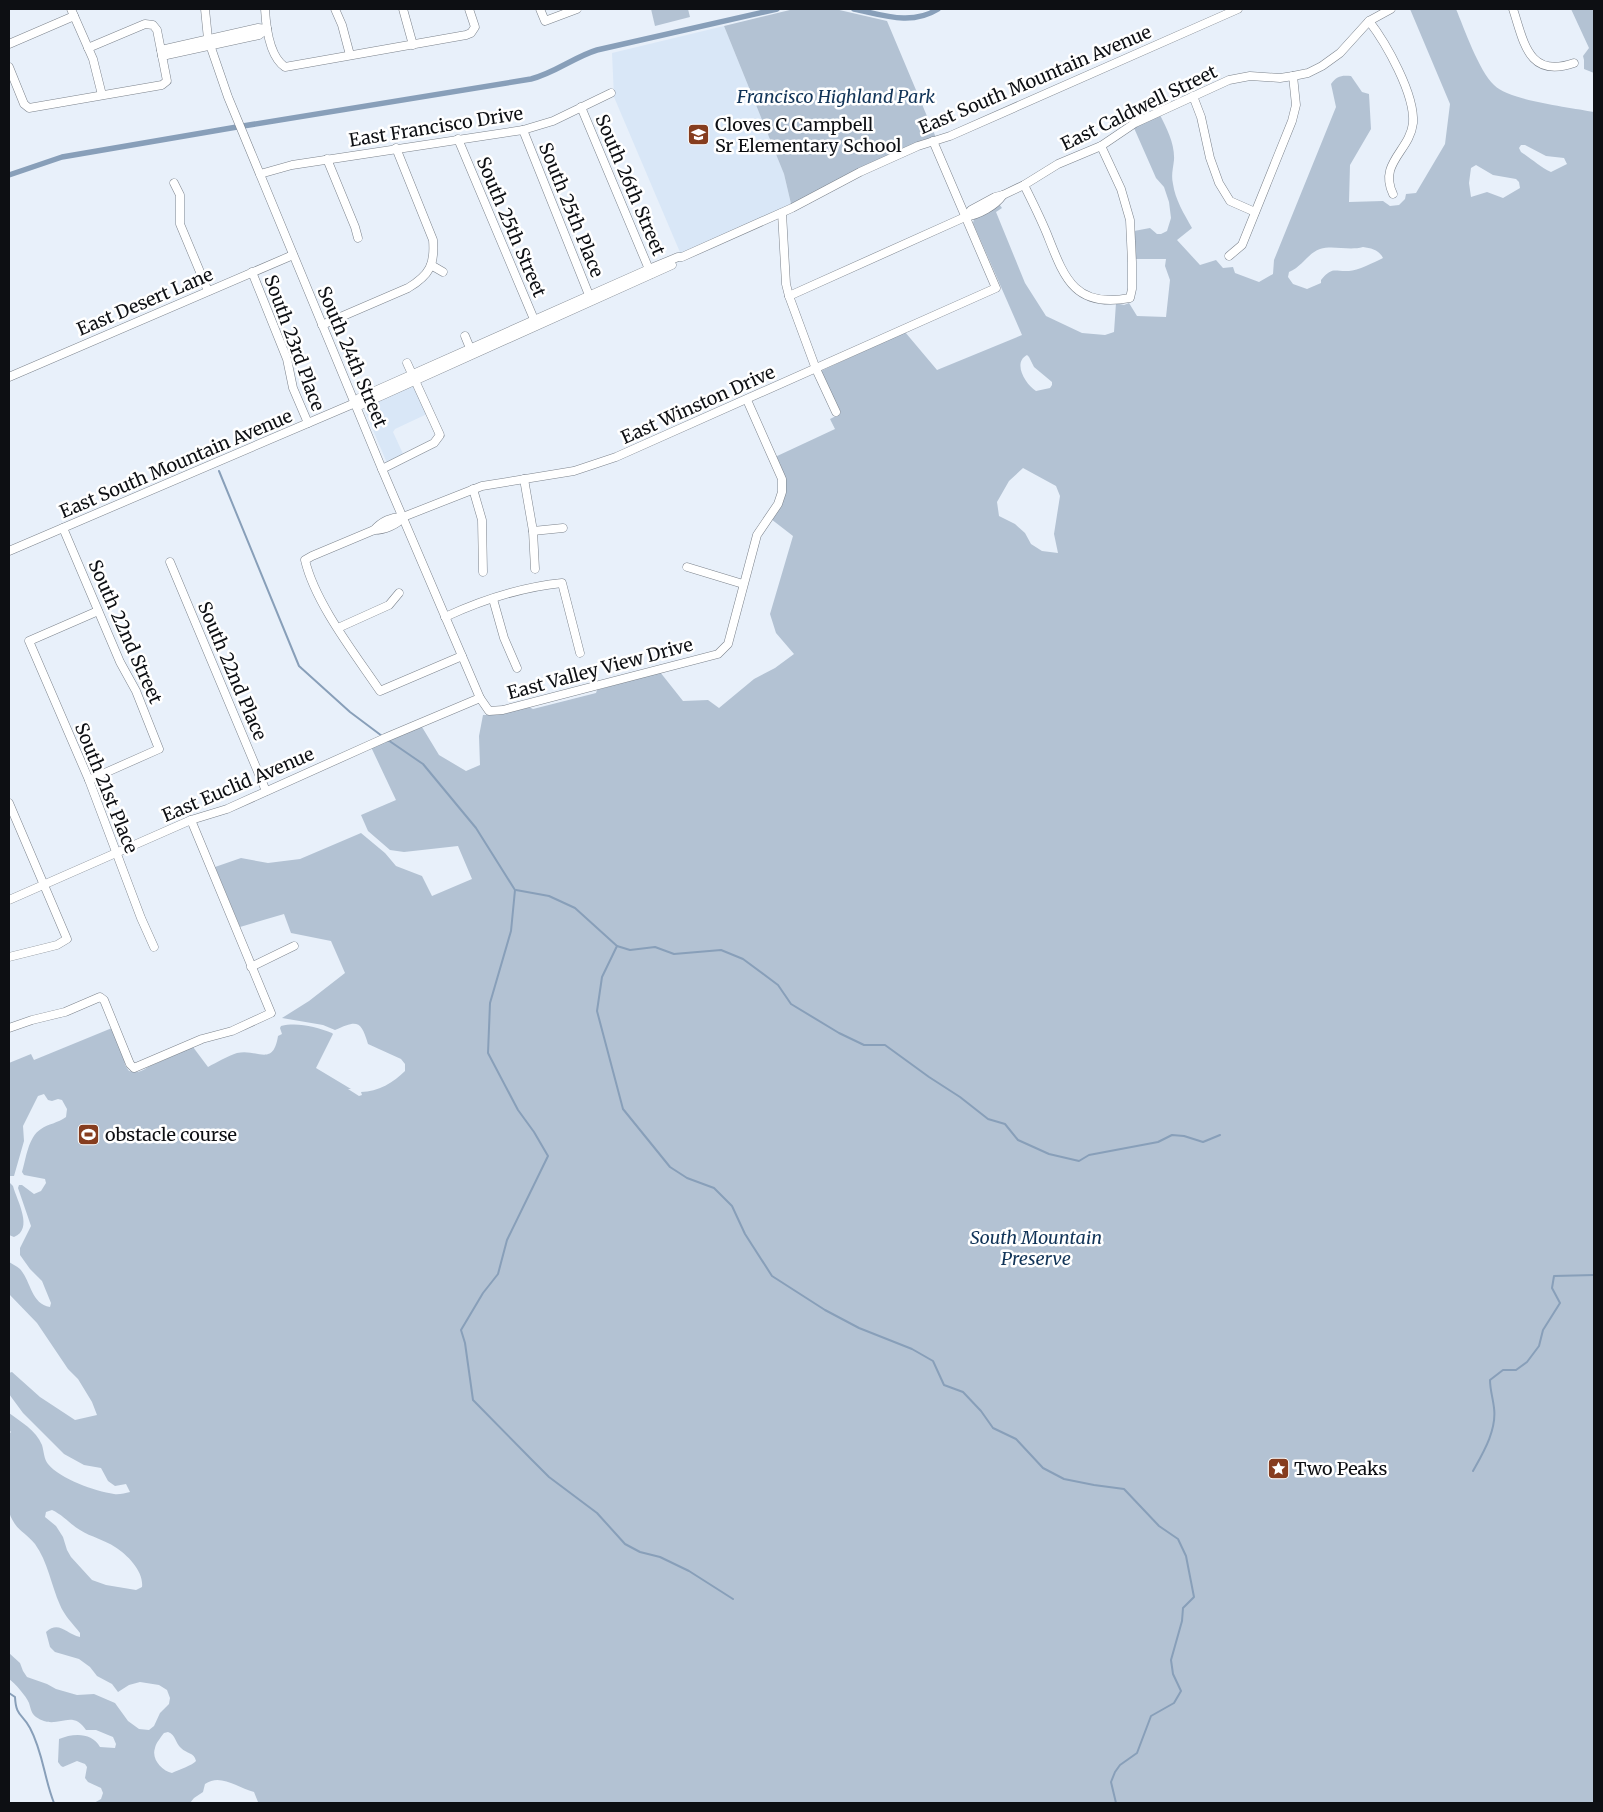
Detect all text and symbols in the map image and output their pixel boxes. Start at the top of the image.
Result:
street label: East South Mountain Avenue [915,20,1155,139]
street label: East Caldwell Street [1057,60,1221,155]
park label: Francisco Highland Park [736,85,935,108]
street label: East Francisco Drive [347,101,525,152]
street label: South 26th Street [590,111,671,259]
place label: Cloves C Campbell Sr Elementary School [715,113,902,157]
school or university icon: Cloves C Campbell Sr Elementary School [687,123,711,147]
street label: South 25th Place [534,139,609,281]
street label: South 25th Street [472,153,551,300]
street label: East Desert Lane [73,262,216,341]
street label: South 23rd Place [259,272,330,414]
street label: South 24th Street [312,283,393,431]
street label: East Winston Drive [617,360,778,449]
street label: East South Mountain Avenue [56,404,296,523]
street label: South 22nd Street [83,556,168,707]
street label: South 22nd Place [193,598,272,744]
street label: East Valley View Drive [504,633,695,704]
street label: South 21st Place [70,719,143,856]
street label: East Euclid Avenue [158,742,317,827]
sports icon: obstacle course [77,1123,101,1147]
place label: obstacle course [105,1123,237,1146]
park label: South Mountain Preserve [970,1226,1102,1270]
place icon: Two Peaks [1266,1457,1290,1481]
place label: Two Peaks [1294,1457,1388,1480]

